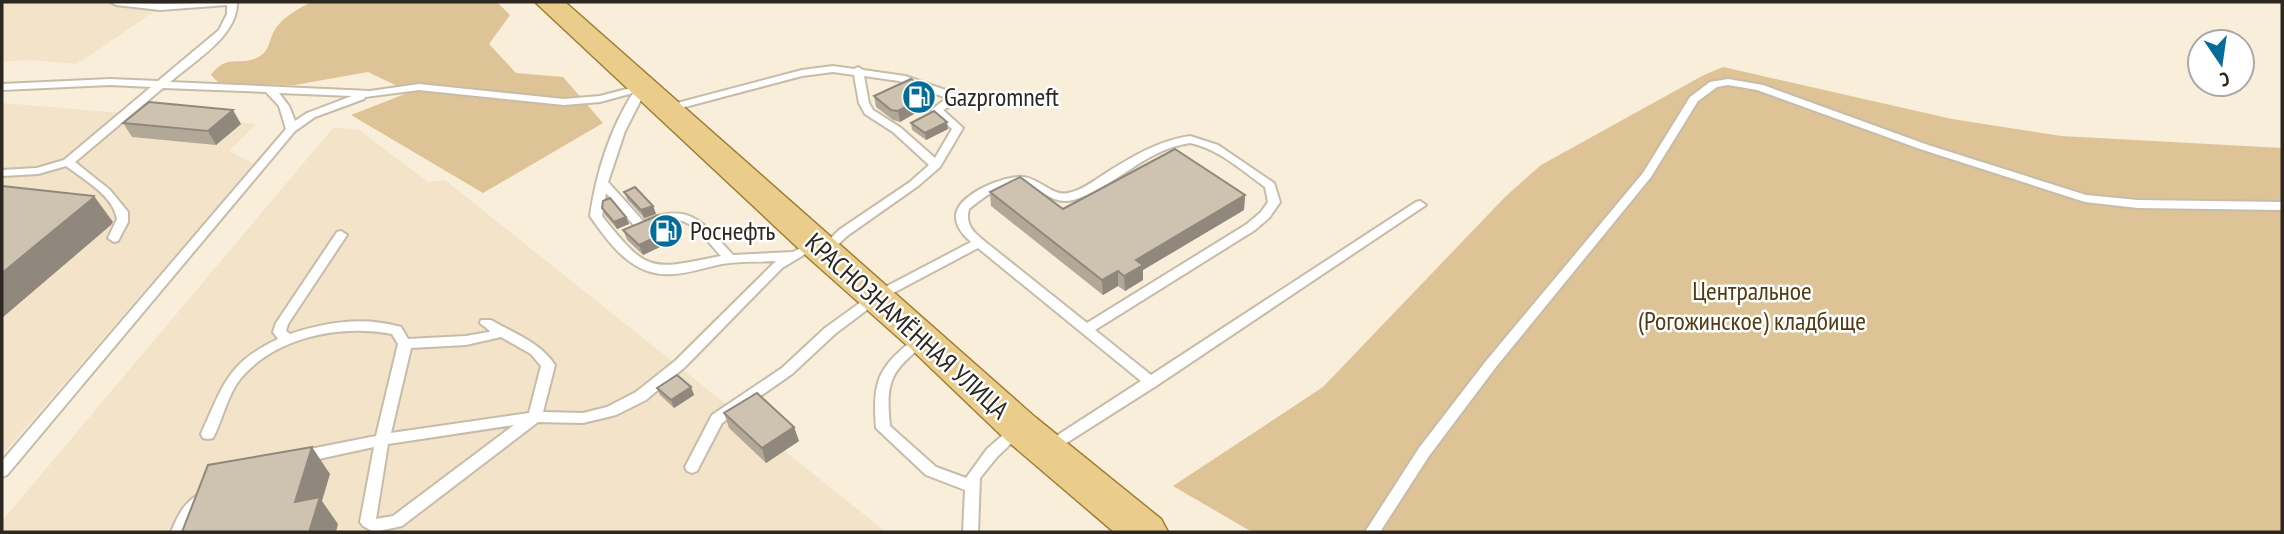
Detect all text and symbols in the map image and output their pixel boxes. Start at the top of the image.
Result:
north arrow [2186,28,2256,98]
text: С [2218,67,2232,92]
fuel station icon: Gazpromneft [900,78,938,116]
place label: Gazpromneft [944,80,1059,113]
fuel station icon: Роснефть [647,212,685,250]
place label: Роснефть [690,214,776,247]
street label: КРАСНОЗНАМЁННАЯ УЛИЦА [799,226,1016,426]
park label: Центральное (Рогожинское) кладбище [1638,274,1866,337]

